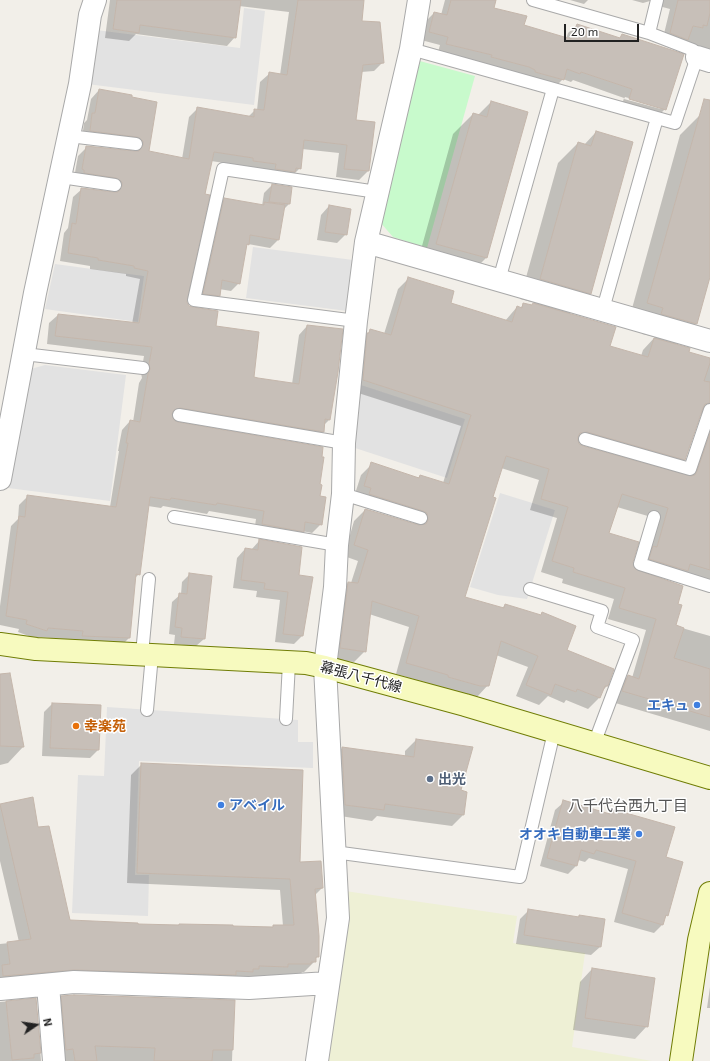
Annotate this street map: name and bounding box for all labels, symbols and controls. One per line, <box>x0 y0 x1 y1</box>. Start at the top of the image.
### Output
scale bar <box>566 16 641 42</box>
text: 20 m <box>571 24 598 38</box>
street label: 幕張八千代線 <box>318 658 404 696</box>
place label: エキュ <box>647 697 689 713</box>
marker: エキュ <box>692 700 702 710</box>
place label: 幸楽苑 <box>84 718 126 734</box>
marker: 幸楽苑 <box>71 721 81 731</box>
place label: 出光 <box>438 771 466 787</box>
marker: 出光 <box>425 774 435 784</box>
place label: アベイル <box>229 797 285 813</box>
district label: 八千代台西九丁目 <box>568 797 688 815</box>
marker: アベイル <box>216 800 226 810</box>
place label: オオキ自動車工業 <box>519 826 631 842</box>
marker: オオキ自動車工業 <box>634 829 644 839</box>
north arrow <box>16 1005 56 1045</box>
text: N <box>41 1017 55 1028</box>

